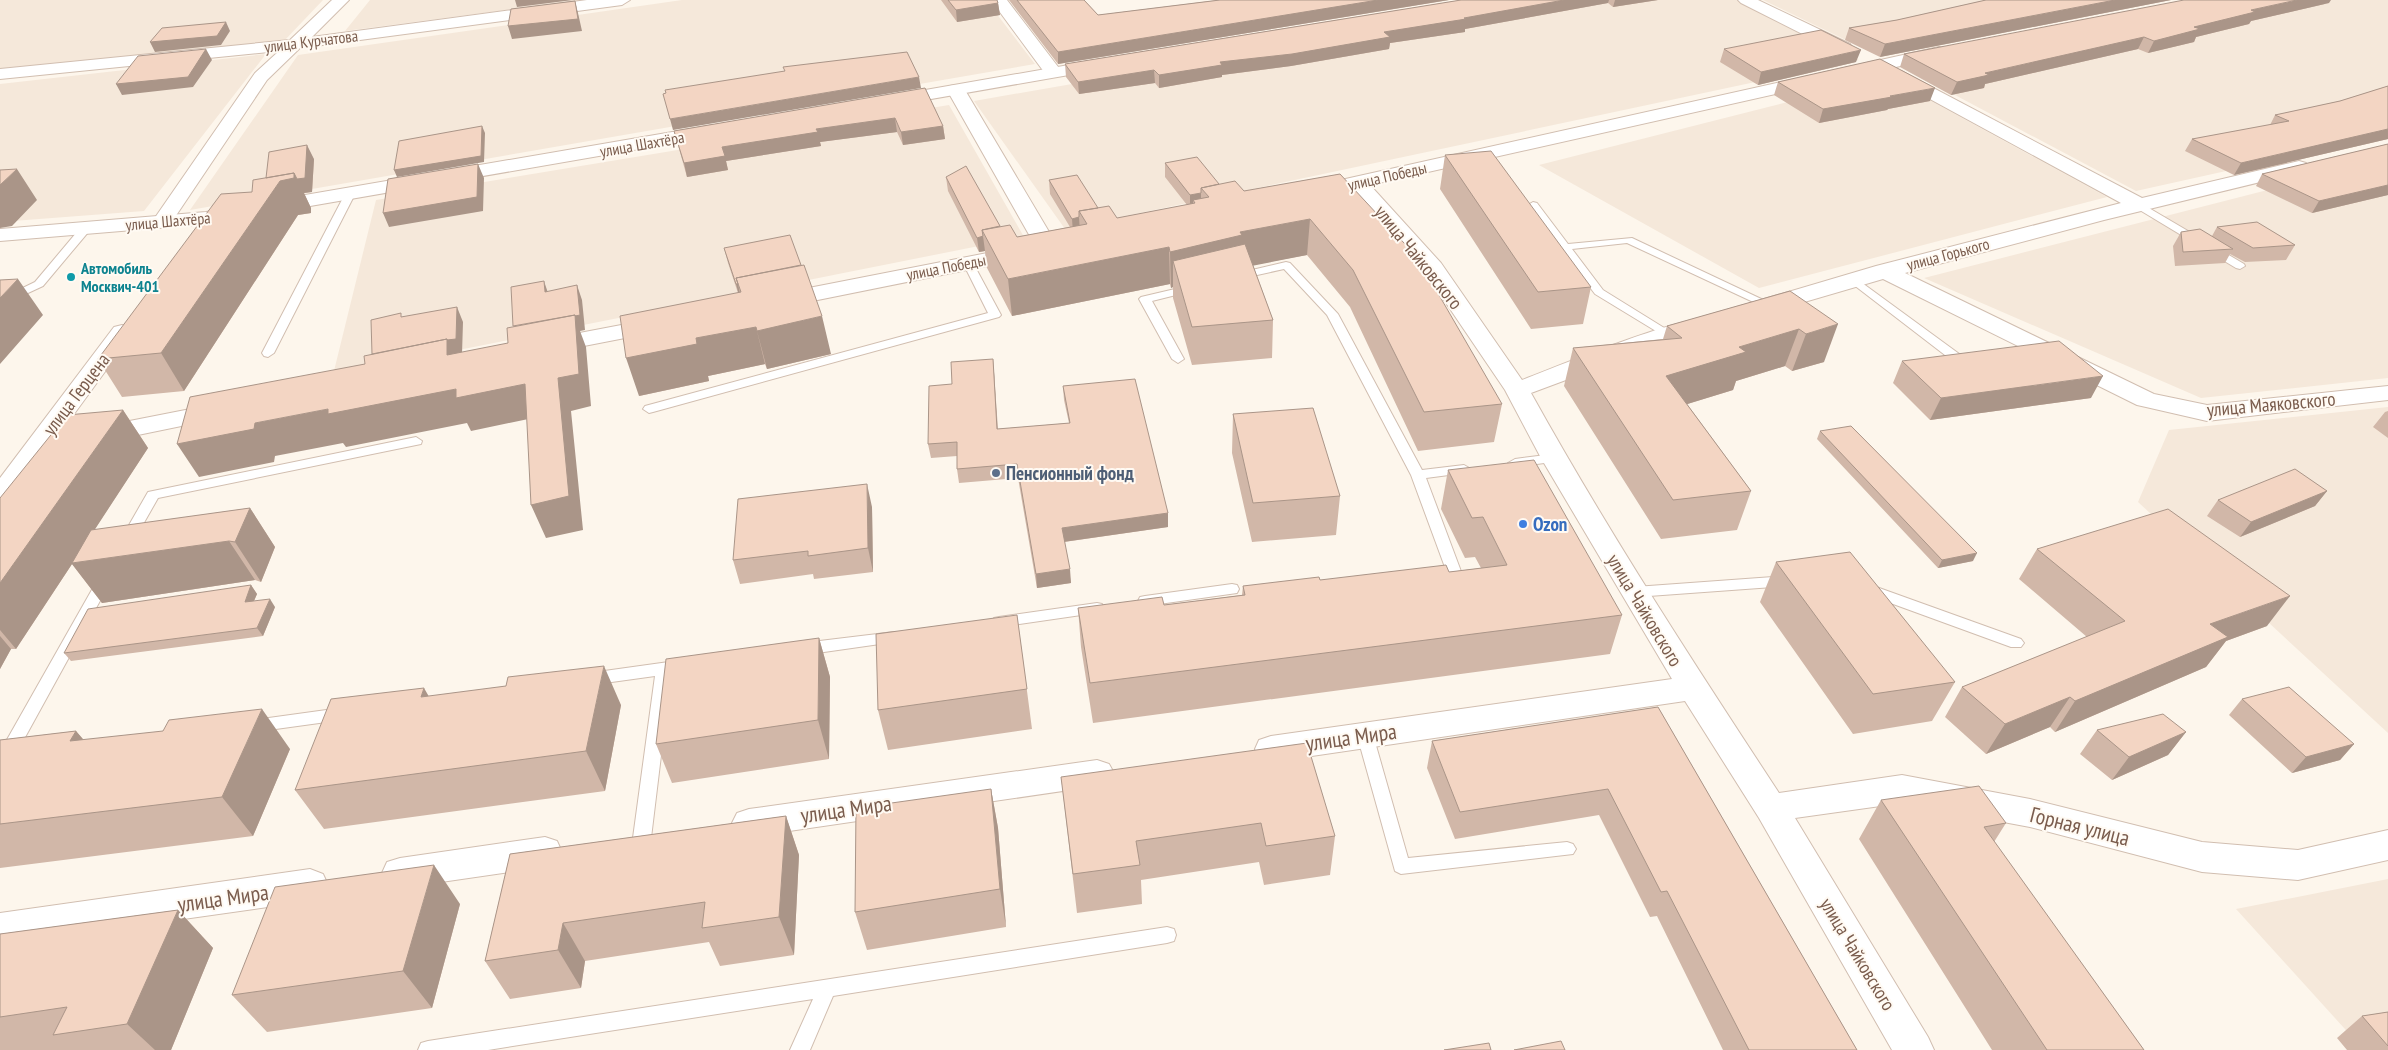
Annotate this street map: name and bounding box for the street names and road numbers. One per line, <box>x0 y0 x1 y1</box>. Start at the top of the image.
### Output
street label: улица Курчатова <box>263 25 359 57</box>
street label: улица Шахтёра <box>598 127 686 161</box>
street label: улица Победы <box>1346 157 1428 195</box>
street label: улица Чайковского <box>1370 200 1468 314</box>
street label: улица Шахтёра <box>125 207 211 235</box>
street label: улица Горького <box>1904 233 1992 275</box>
street label: улица Победы <box>905 250 987 284</box>
street label: улица Герцена <box>37 348 115 440</box>
street label: улица Маяковского <box>2206 386 2336 422</box>
street label: улица Чайковского <box>1602 549 1688 671</box>
street label: улица Мира <box>1304 717 1398 757</box>
street label: улица Мира <box>799 789 893 829</box>
street label: Горная улица <box>2027 800 2133 852</box>
street label: улица Мира <box>176 878 270 918</box>
street label: улица Чайковского <box>1815 893 1901 1015</box>

